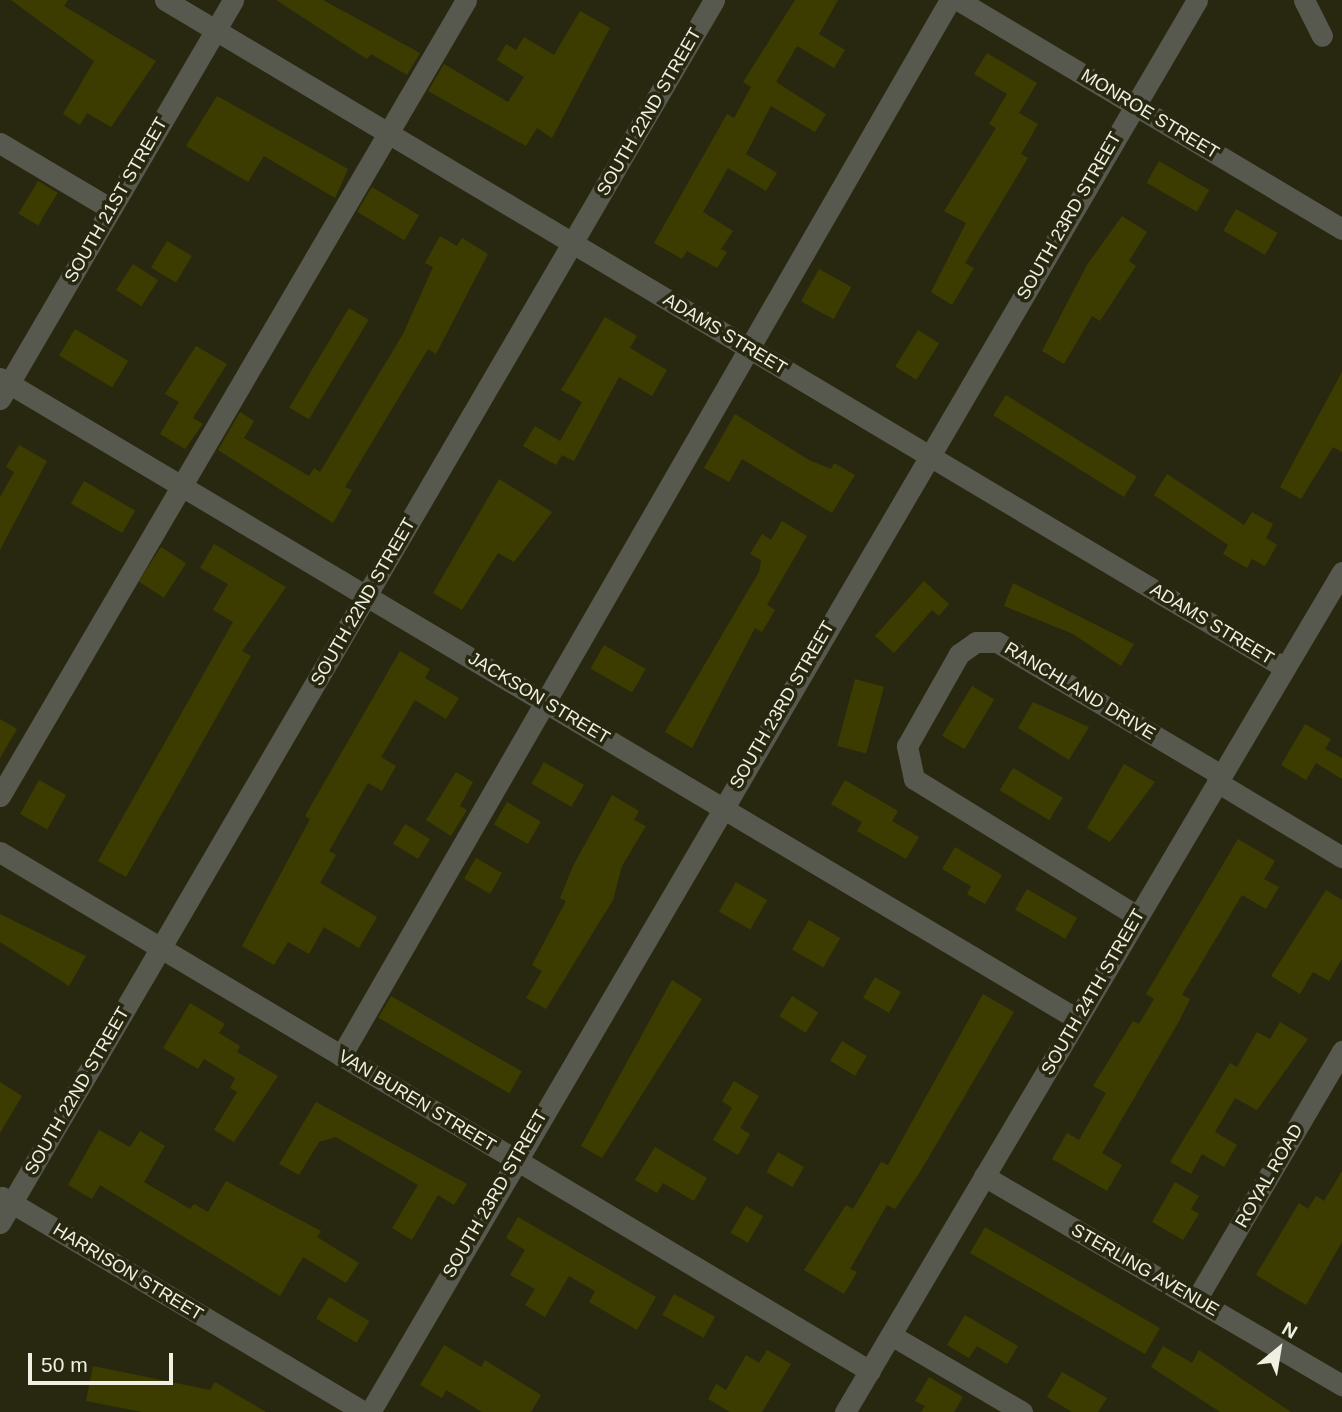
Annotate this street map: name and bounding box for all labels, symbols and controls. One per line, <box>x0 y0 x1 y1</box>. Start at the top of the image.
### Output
street label: SOUTH 22ND STREET <box>592 24 706 200</box>
street label: MONROE STREET <box>1077 64 1223 164</box>
street label: SOUTH 21ST STREET <box>60 114 172 286</box>
street label: SOUTH 23RD STREET <box>1012 128 1126 304</box>
street label: ADAMS STREET <box>659 289 791 379</box>
street label: SOUTH 22ND STREET <box>306 514 420 690</box>
street label: ADAMS STREET <box>1146 579 1278 669</box>
street label: SOUTH 23RD STREET <box>725 617 839 793</box>
street label: RANCHLAND DRIVE <box>1001 637 1159 745</box>
street label: JACKSON STREET <box>464 647 614 749</box>
street label: SOUTH 24TH STREET <box>1037 905 1149 1079</box>
street label: SOUTH 22ND STREET <box>20 1003 134 1179</box>
street label: VAN BUREN STREET <box>334 1045 500 1157</box>
street label: SOUTH 23RD STREET <box>438 1106 552 1282</box>
street label: ROYAL ROAD <box>1230 1120 1308 1232</box>
street label: HARRISON STREET <box>49 1219 207 1325</box>
street label: STERLING AVENUE <box>1067 1219 1223 1321</box>
north arrow <box>1244 1314 1314 1384</box>
text: N <box>1279 1318 1301 1343</box>
scale bar <box>32 1338 177 1382</box>
text: 50 m <box>41 1353 88 1376</box>

